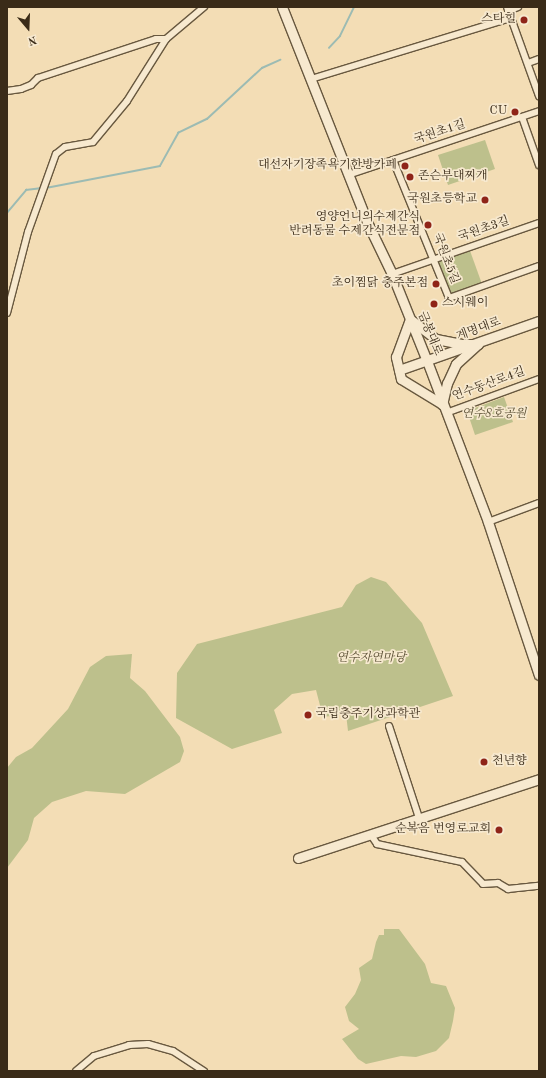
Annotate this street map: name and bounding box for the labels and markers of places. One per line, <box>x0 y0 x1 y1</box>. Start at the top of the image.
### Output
place label: 스타힐 <box>481 13 516 27</box>
marker: 스타힐 <box>519 15 529 25</box>
place label: CU <box>490 105 507 119</box>
marker: CU <box>510 107 520 117</box>
place label: 대선자기장족욕기한방카페 <box>258 159 397 173</box>
marker: 대선자기장족욕기한방카페 <box>400 161 410 171</box>
place label: 존슨부대찌개 <box>418 170 488 184</box>
marker: 존슨부대찌개 <box>405 172 415 182</box>
place label: 국원초등학교 <box>407 193 477 207</box>
marker: 국원초등학교 <box>480 195 490 205</box>
place label: 영양언니의수제간식 반려동물 수제간식전문점 <box>289 211 420 239</box>
marker: 영양언니의수제간식 반려동물 수제간식전문점 <box>423 220 433 230</box>
place label: 초이찜닭 충주본점 <box>332 277 428 291</box>
marker: 초이찜닭 충주본점 <box>431 279 441 289</box>
place label: 스시웨이 <box>442 297 488 311</box>
marker: 스시웨이 <box>429 299 439 309</box>
place label: 국립충주기상과학관 <box>316 708 420 722</box>
marker: 국립충주기상과학관 <box>303 710 313 720</box>
place label: 천년향 <box>492 755 527 769</box>
marker: 천년향 <box>479 757 489 767</box>
place label: 순복음 번영로교회 <box>395 823 491 837</box>
marker: 순복음 번영로교회 <box>494 825 504 835</box>

